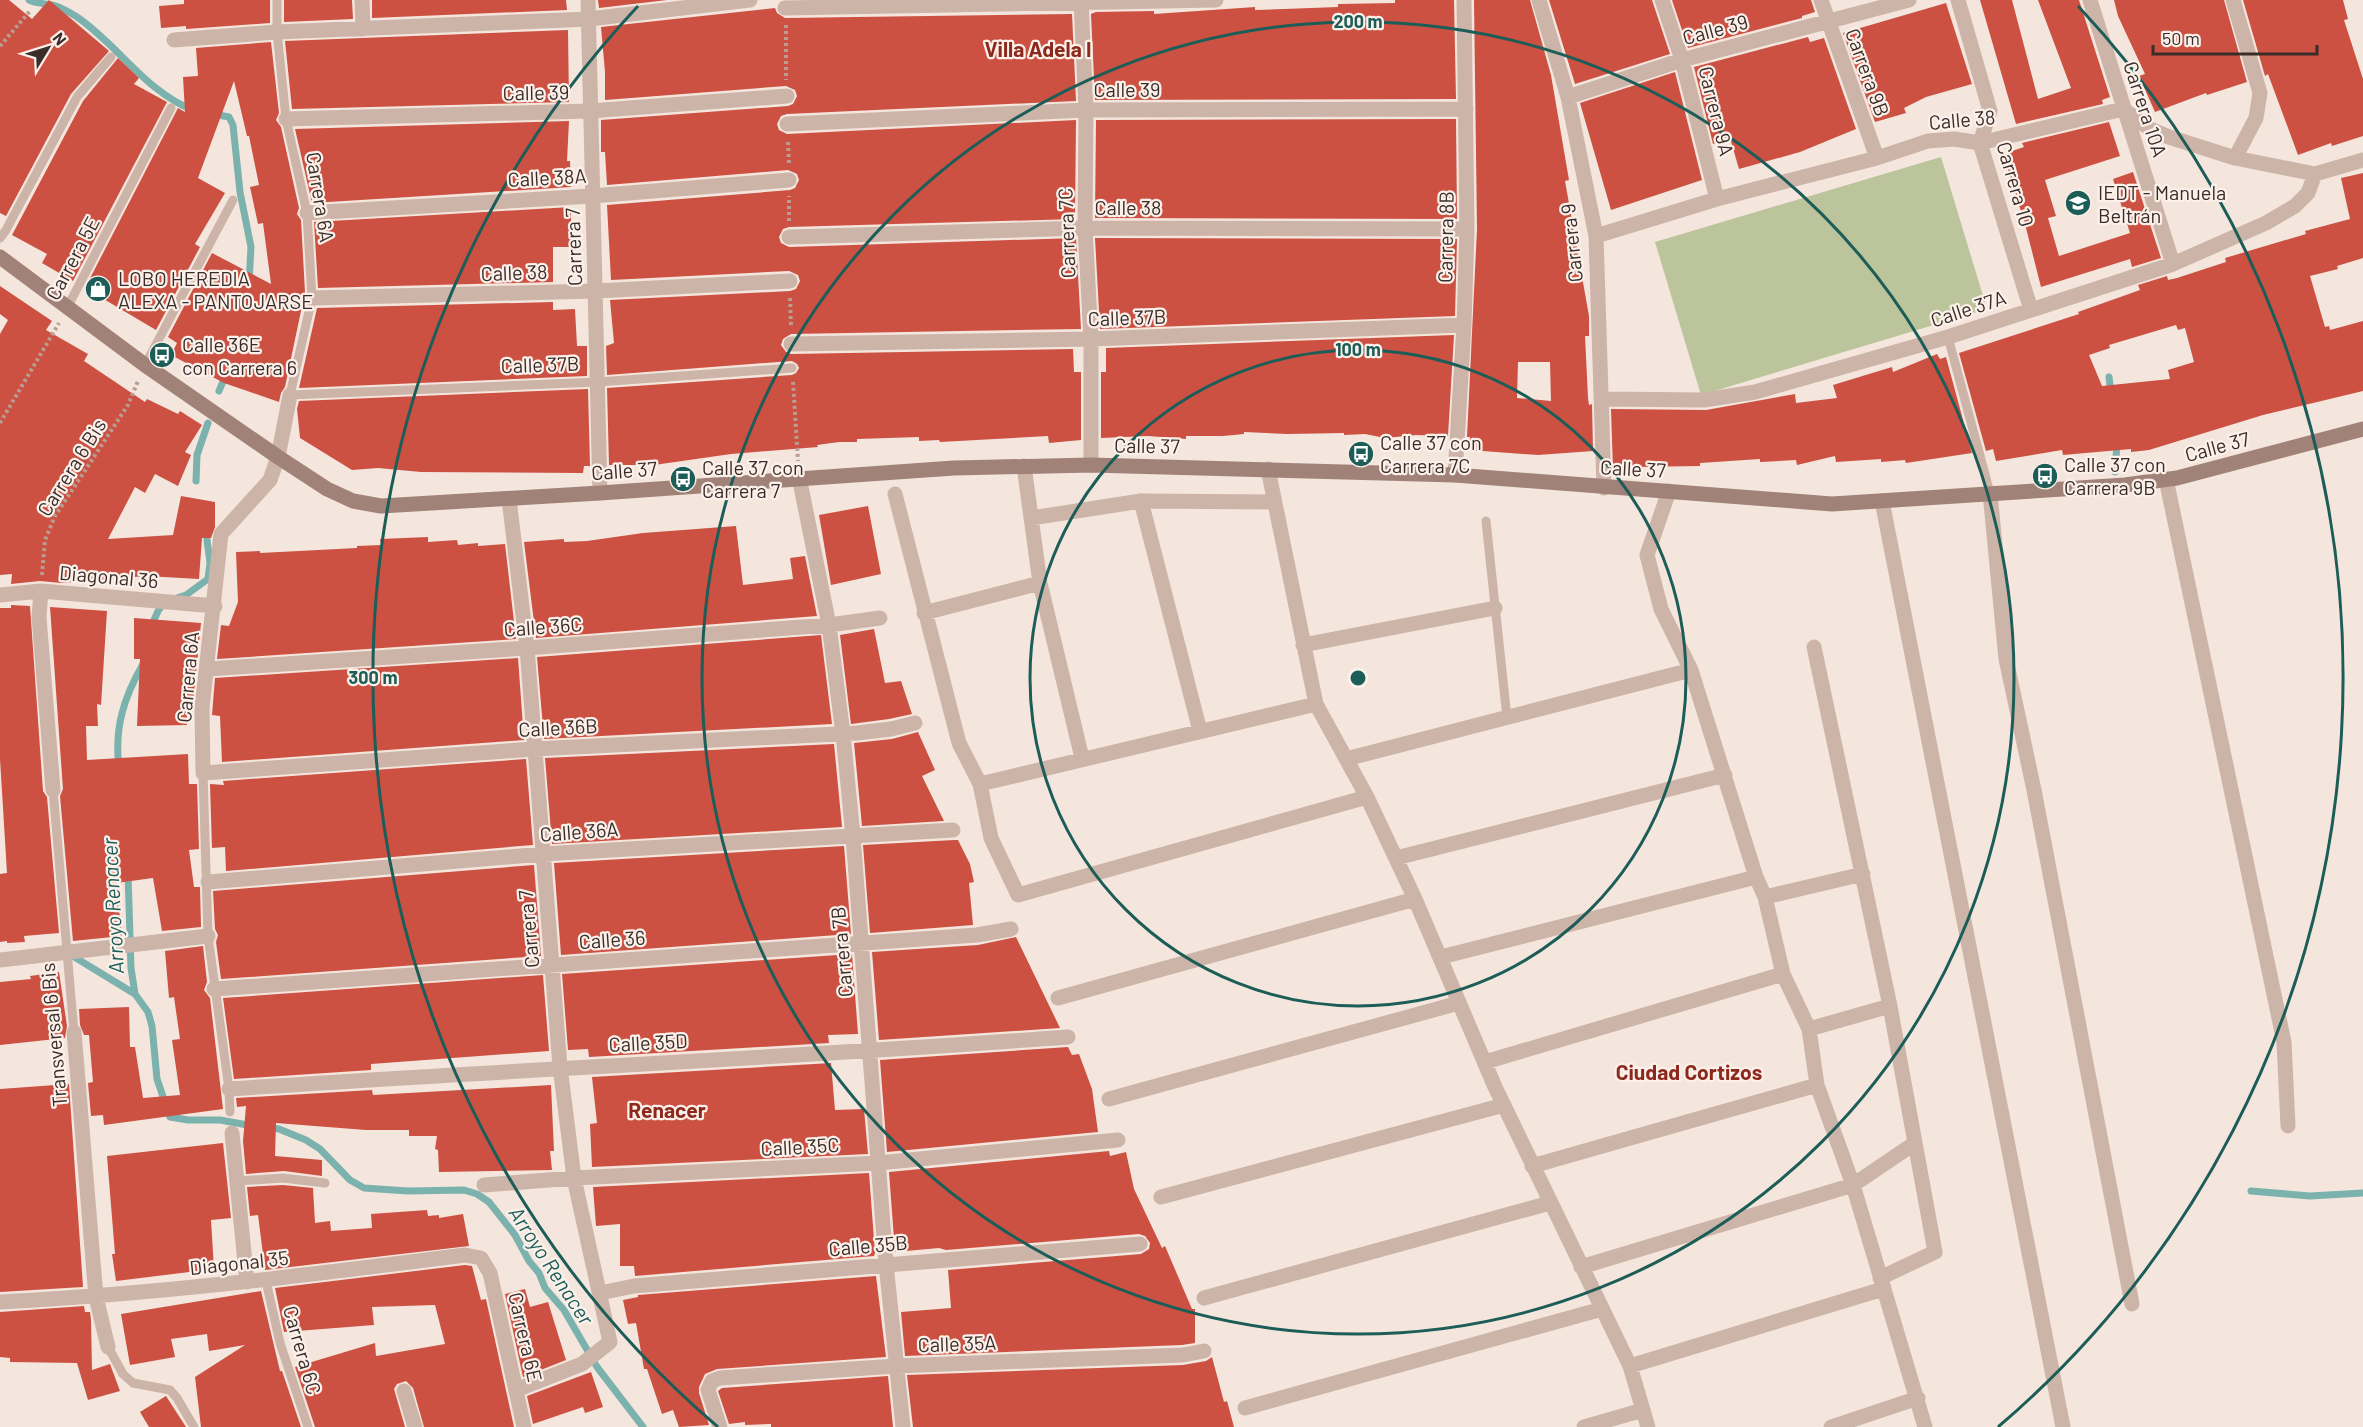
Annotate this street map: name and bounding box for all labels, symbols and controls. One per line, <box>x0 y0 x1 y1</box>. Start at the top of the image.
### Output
street label: Calle 39 <box>1680 9 1750 49</box>
text: 200 m <box>1333 10 1383 32</box>
north arrow <box>18 18 78 78</box>
scale bar <box>2153 18 2316 56</box>
street label: Carrera 9B <box>1841 25 1895 119</box>
text: 50 m <box>2162 27 2200 49</box>
text: N <box>49 28 71 48</box>
district label: Villa Adela I <box>985 36 1091 61</box>
street label: Carrera 10A <box>2119 58 2173 160</box>
street label: Carrera 9A <box>1694 64 1740 158</box>
street label: Calle 39 <box>1094 77 1160 101</box>
street label: Calle 39 <box>502 79 570 105</box>
street label: Calle 38 <box>1928 104 1996 134</box>
street label: Carrera 10 <box>1992 139 2040 229</box>
street label: Carrera 6A <box>302 150 340 244</box>
street label: Calle 38A <box>507 163 587 191</box>
place label: IEDT - Manuela Beltrán <box>2098 180 2226 227</box>
street label: Carrera 7C <box>1052 187 1080 279</box>
school or university icon: IEDT - Manuela Beltrán <box>2063 188 2093 218</box>
street label: Carrera 8B <box>1432 191 1458 283</box>
street label: Calle 38 <box>1095 195 1161 219</box>
street label: Carrera 9 <box>1555 202 1587 284</box>
street label: Carrera 7 <box>560 207 586 287</box>
street label: Carrera 5E <box>40 212 104 304</box>
street label: Calle 38 <box>480 259 548 285</box>
place label: LOBO HEREDIA ALEXA - PANTOJARSE <box>118 266 313 313</box>
shop icon: LOBO HEREDIA ALEXA - PANTOJARSE <box>83 274 113 304</box>
street label: Calle 37A <box>1927 285 2009 331</box>
street label: Calle 37B <box>1087 304 1167 330</box>
place label: Calle 36E con Carrera 6 <box>182 332 297 379</box>
text: 100 m <box>1335 338 1381 360</box>
bus stop icon: Calle 36E con Carrera 6 <box>147 340 177 370</box>
street label: Calle 37B <box>500 351 580 377</box>
street label: Carrera 6 Bis <box>32 414 110 520</box>
street label: Calle 37 <box>2182 426 2252 466</box>
place label: Calle 37 con Carrera 7C <box>1380 430 1482 477</box>
street label: Calle 37 <box>1114 432 1181 458</box>
bus stop icon: Calle 37 con Carrera 7C <box>1346 439 1376 469</box>
place label: Calle 37 con Carrera 9B <box>2064 452 2166 499</box>
street label: Calle 37 <box>1599 454 1667 482</box>
place label: Calle 37 con Carrera 7 <box>702 455 804 502</box>
street label: Calle 37 <box>590 456 658 484</box>
bus stop icon: Calle 37 con Carrera 9B <box>2030 461 2060 491</box>
bus stop icon: Calle 37 con Carrera 7 <box>668 464 698 494</box>
street label: Diagonal 36 <box>58 560 160 592</box>
street label: Calle 36C <box>503 611 583 641</box>
street label: Carrera 6A <box>171 631 203 723</box>
text: 300 m <box>349 666 397 688</box>
centre of rings <box>1348 668 1368 688</box>
street label: Calle 36B <box>518 713 598 741</box>
street label: Calle 36A <box>539 816 619 846</box>
water label: Arroyo Renacer <box>96 837 128 975</box>
street label: Carrera 7 <box>513 888 543 969</box>
street label: Carrera 7B <box>825 906 857 998</box>
street label: Calle 36 <box>578 925 646 953</box>
street label: Transversal 6 Bis <box>35 962 71 1108</box>
street label: Calle 35D <box>608 1028 688 1056</box>
district label: Ciudad Cortizos <box>1616 1059 1762 1084</box>
district label: Renacer <box>628 1097 706 1122</box>
street label: Calle 35C <box>760 1132 840 1160</box>
water label: Arroyo Renacer <box>504 1201 600 1329</box>
street label: Calle 35B <box>828 1230 908 1260</box>
street label: Diagonal 35 <box>188 1245 290 1279</box>
street label: Carrera 6E <box>504 1290 548 1384</box>
street label: Carrera 6C <box>279 1303 327 1397</box>
street label: Calle 35A <box>917 1330 997 1356</box>

